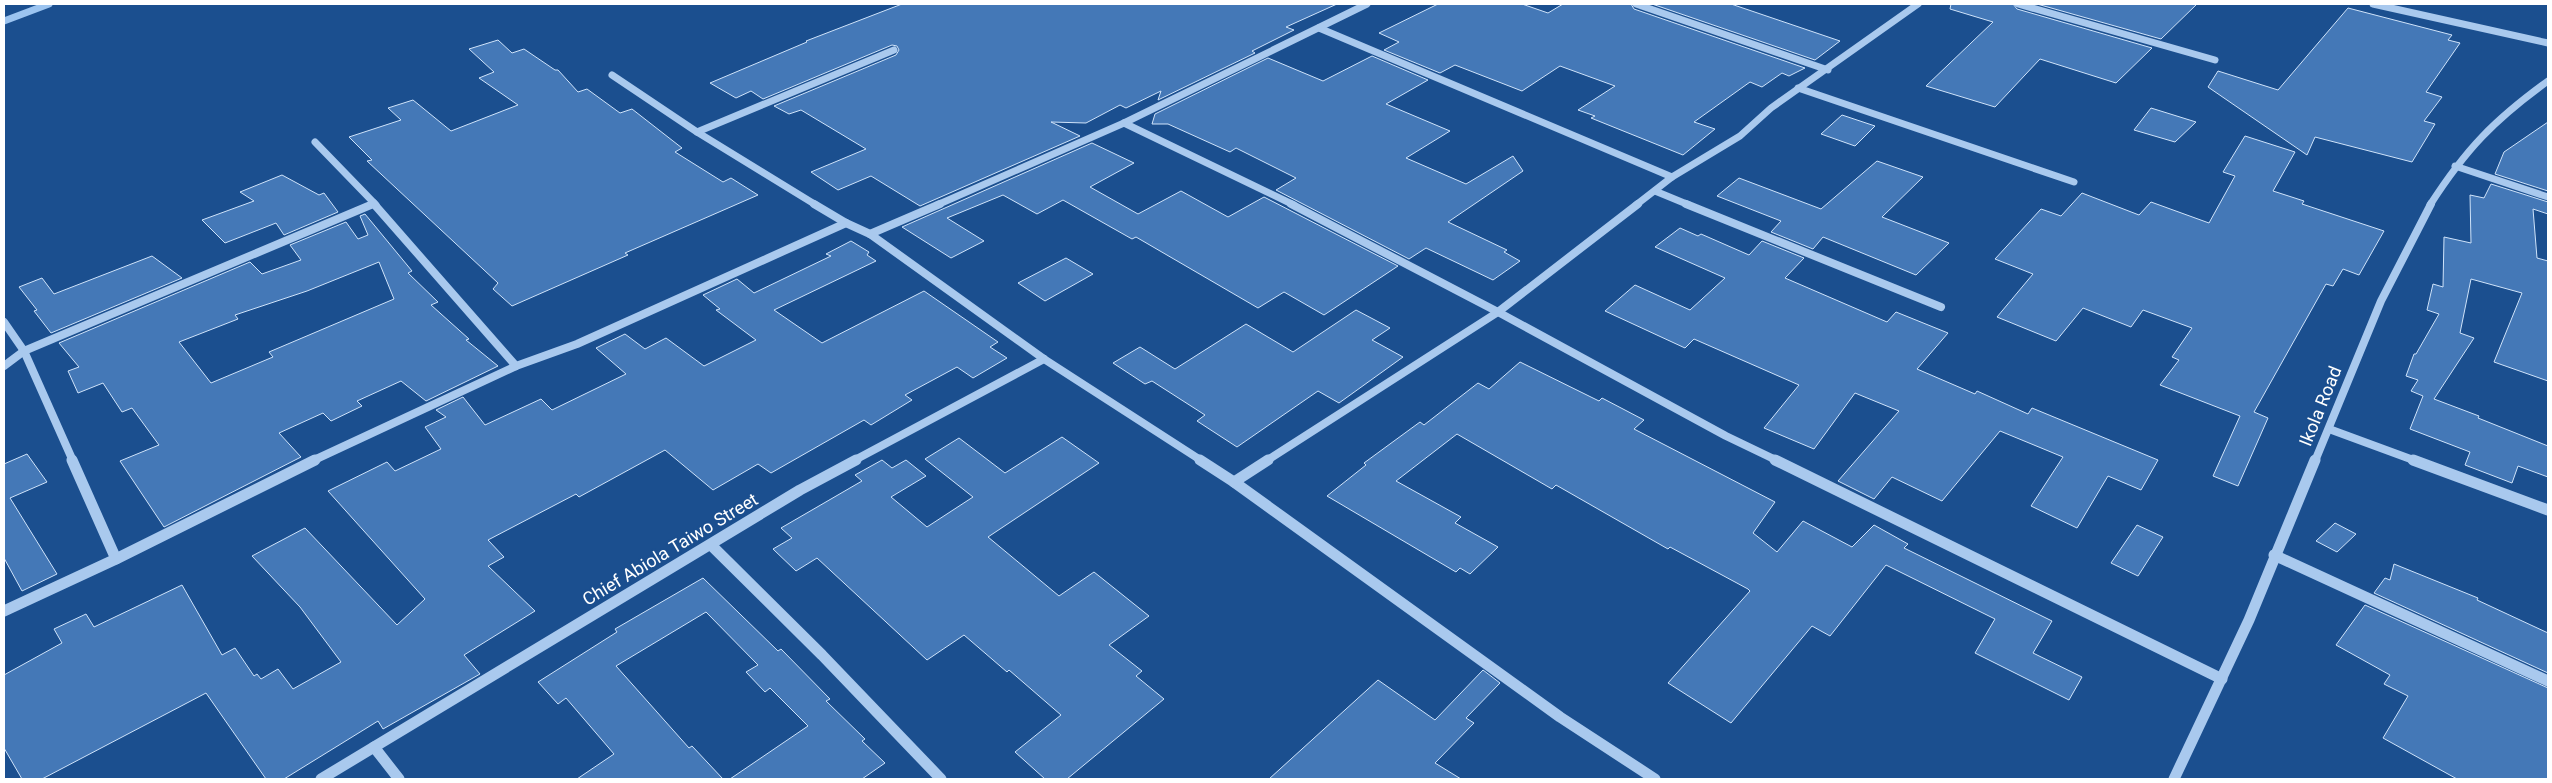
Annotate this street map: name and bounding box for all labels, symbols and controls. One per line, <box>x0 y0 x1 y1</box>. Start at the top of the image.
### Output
street label: Ikola Road <box>2294 363 2346 449</box>
street label: Chief Abiola Taiwo Street <box>579 488 762 610</box>

